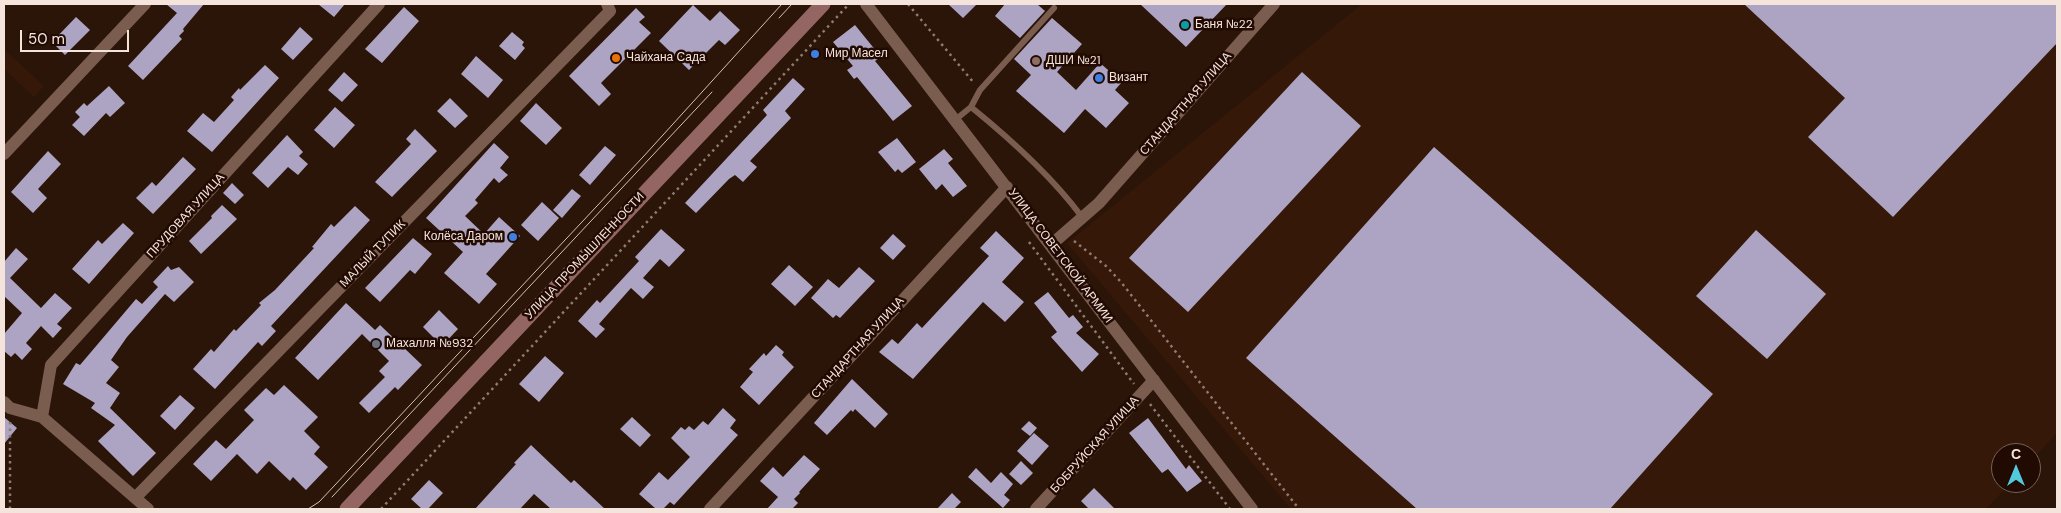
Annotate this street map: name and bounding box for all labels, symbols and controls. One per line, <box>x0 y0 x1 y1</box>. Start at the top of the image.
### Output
place label: Баня №22 <box>1195 18 1253 32</box>
marker: Баня №22 <box>1179 19 1191 31</box>
scale bar <box>22 20 131 52</box>
text: 50 m <box>28 29 65 49</box>
place label: Мир Масел <box>825 47 888 61</box>
marker: Мир Масел <box>809 48 821 60</box>
street label: СТАНДАРТНАЯ УЛИЦА <box>1137 49 1235 159</box>
place label: Чайхана Сада <box>626 51 706 65</box>
marker: Чайхана Сада <box>610 52 622 64</box>
place label: ДШИ №21 <box>1046 54 1100 68</box>
marker: ДШИ №21 <box>1030 55 1042 67</box>
place label: Визант <box>1109 71 1148 85</box>
marker: Визант <box>1093 72 1105 84</box>
street label: ПРУДОВАЯ УЛИЦА <box>144 171 228 261</box>
street label: УЛИЦА СОВЕТСКОЙ АРМИИ <box>1005 186 1115 326</box>
street label: УЛИЦА ПРОМЫШЛЕННОСТИ <box>522 190 648 322</box>
street label: МАЛЫЙ ТУПИК <box>337 217 409 291</box>
place label: Колёса Даром <box>424 230 503 244</box>
marker: Колёса Даром <box>507 231 519 243</box>
street label: СТАНДАРТНАЯ УЛИЦА <box>809 294 907 402</box>
place label: Махалля №932 <box>386 337 473 351</box>
marker: Махалля №932 <box>370 338 382 350</box>
street label: БОБРУЙСКАЯ УЛИЦА <box>1048 394 1142 496</box>
north arrow <box>1991 443 2041 493</box>
text: С <box>2011 445 2021 463</box>

